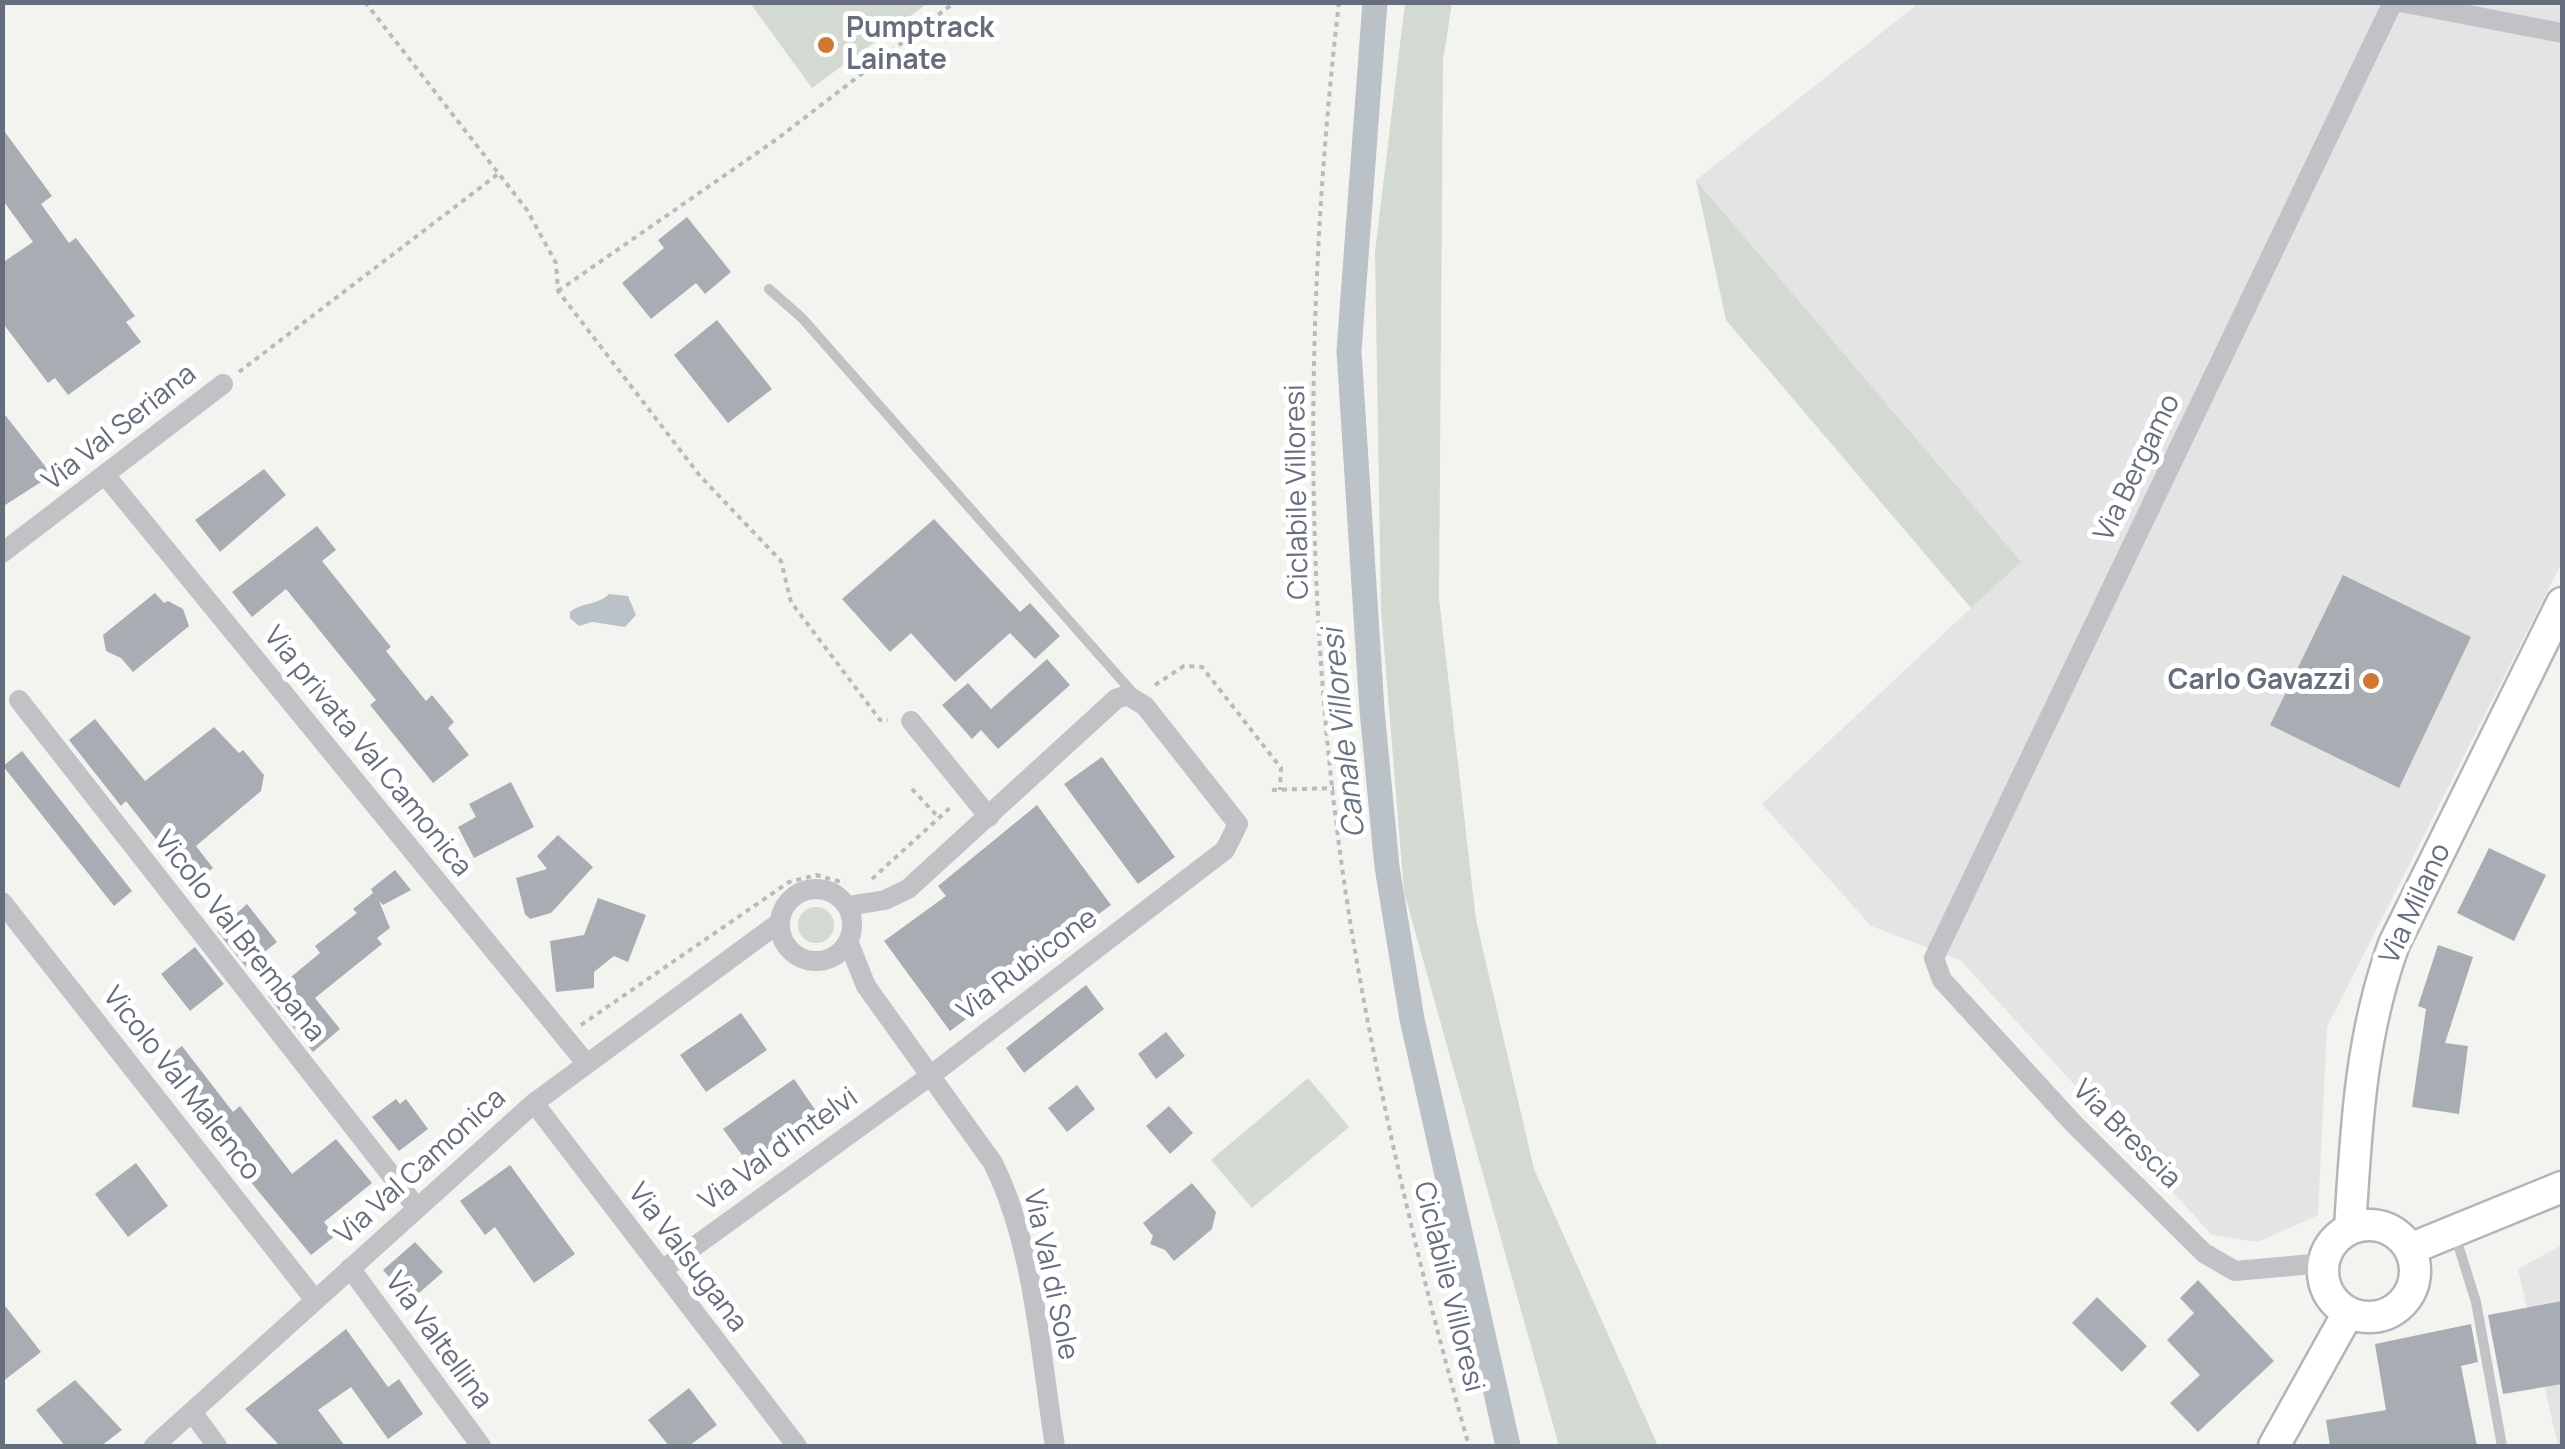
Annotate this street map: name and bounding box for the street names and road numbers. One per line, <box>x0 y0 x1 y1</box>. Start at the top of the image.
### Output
street label: Via Val Seriana <box>37 358 203 498</box>
street label: Ciclabile Villoresi <box>1279 384 1317 600</box>
street label: Via Bergamo <box>2088 389 2188 547</box>
street label: Via privata Val Camonica <box>256 620 478 884</box>
street label: Vicolo Val Brembana <box>146 825 332 1049</box>
street label: Via Milano <box>2373 838 2459 970</box>
street label: Via Rubicone <box>952 902 1104 1028</box>
street label: Vicolo Val Malenco <box>95 981 267 1187</box>
street label: Via Brescia <box>2065 1074 2187 1196</box>
street label: Via Val d'Intelvi <box>693 1081 865 1219</box>
street label: Via Val Camonica <box>329 1082 513 1252</box>
street label: Via Valsugana <box>620 1177 754 1339</box>
street label: Ciclabile Villoresi <box>1406 1178 1490 1396</box>
street label: Via Val di Sole <box>1016 1187 1084 1363</box>
street label: Via Valtellina <box>377 1266 499 1416</box>

